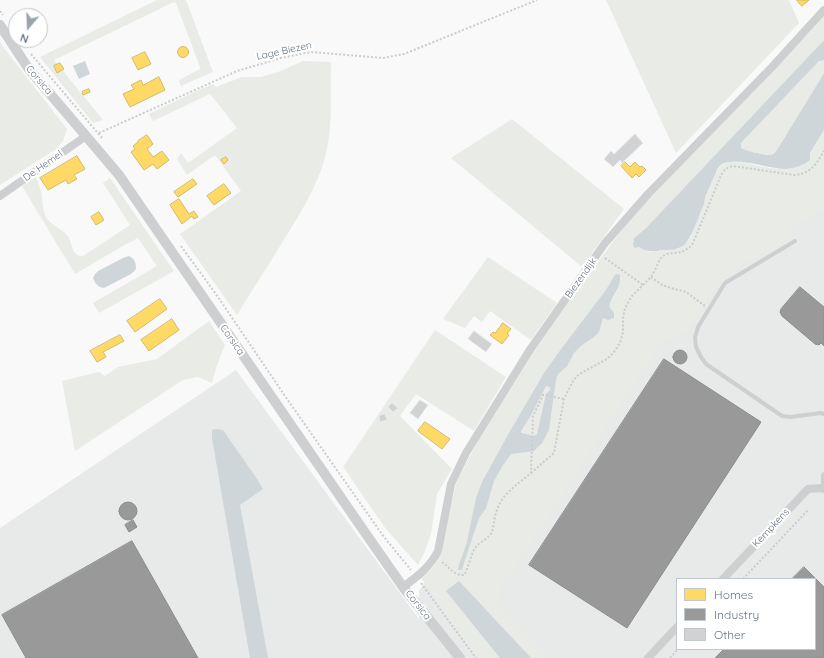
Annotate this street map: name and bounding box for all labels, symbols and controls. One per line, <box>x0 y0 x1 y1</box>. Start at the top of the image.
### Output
north arrow <box>8 8 48 48</box>
text: N <box>18 30 31 46</box>
street label: Lage Biezen <box>255 39 313 63</box>
street label: Corsica <box>23 63 55 97</box>
street label: De Hemel <box>21 148 65 184</box>
street label: Biezendijk <box>563 255 599 301</box>
street label: Corsica <box>217 322 247 358</box>
street label: Kempkens <box>750 506 792 550</box>
legend <box>676 578 816 650</box>
text: Homes <box>714 587 753 602</box>
street label: Corsica <box>403 588 433 622</box>
text: Industry <box>714 607 759 622</box>
text: Other <box>714 627 745 642</box>

